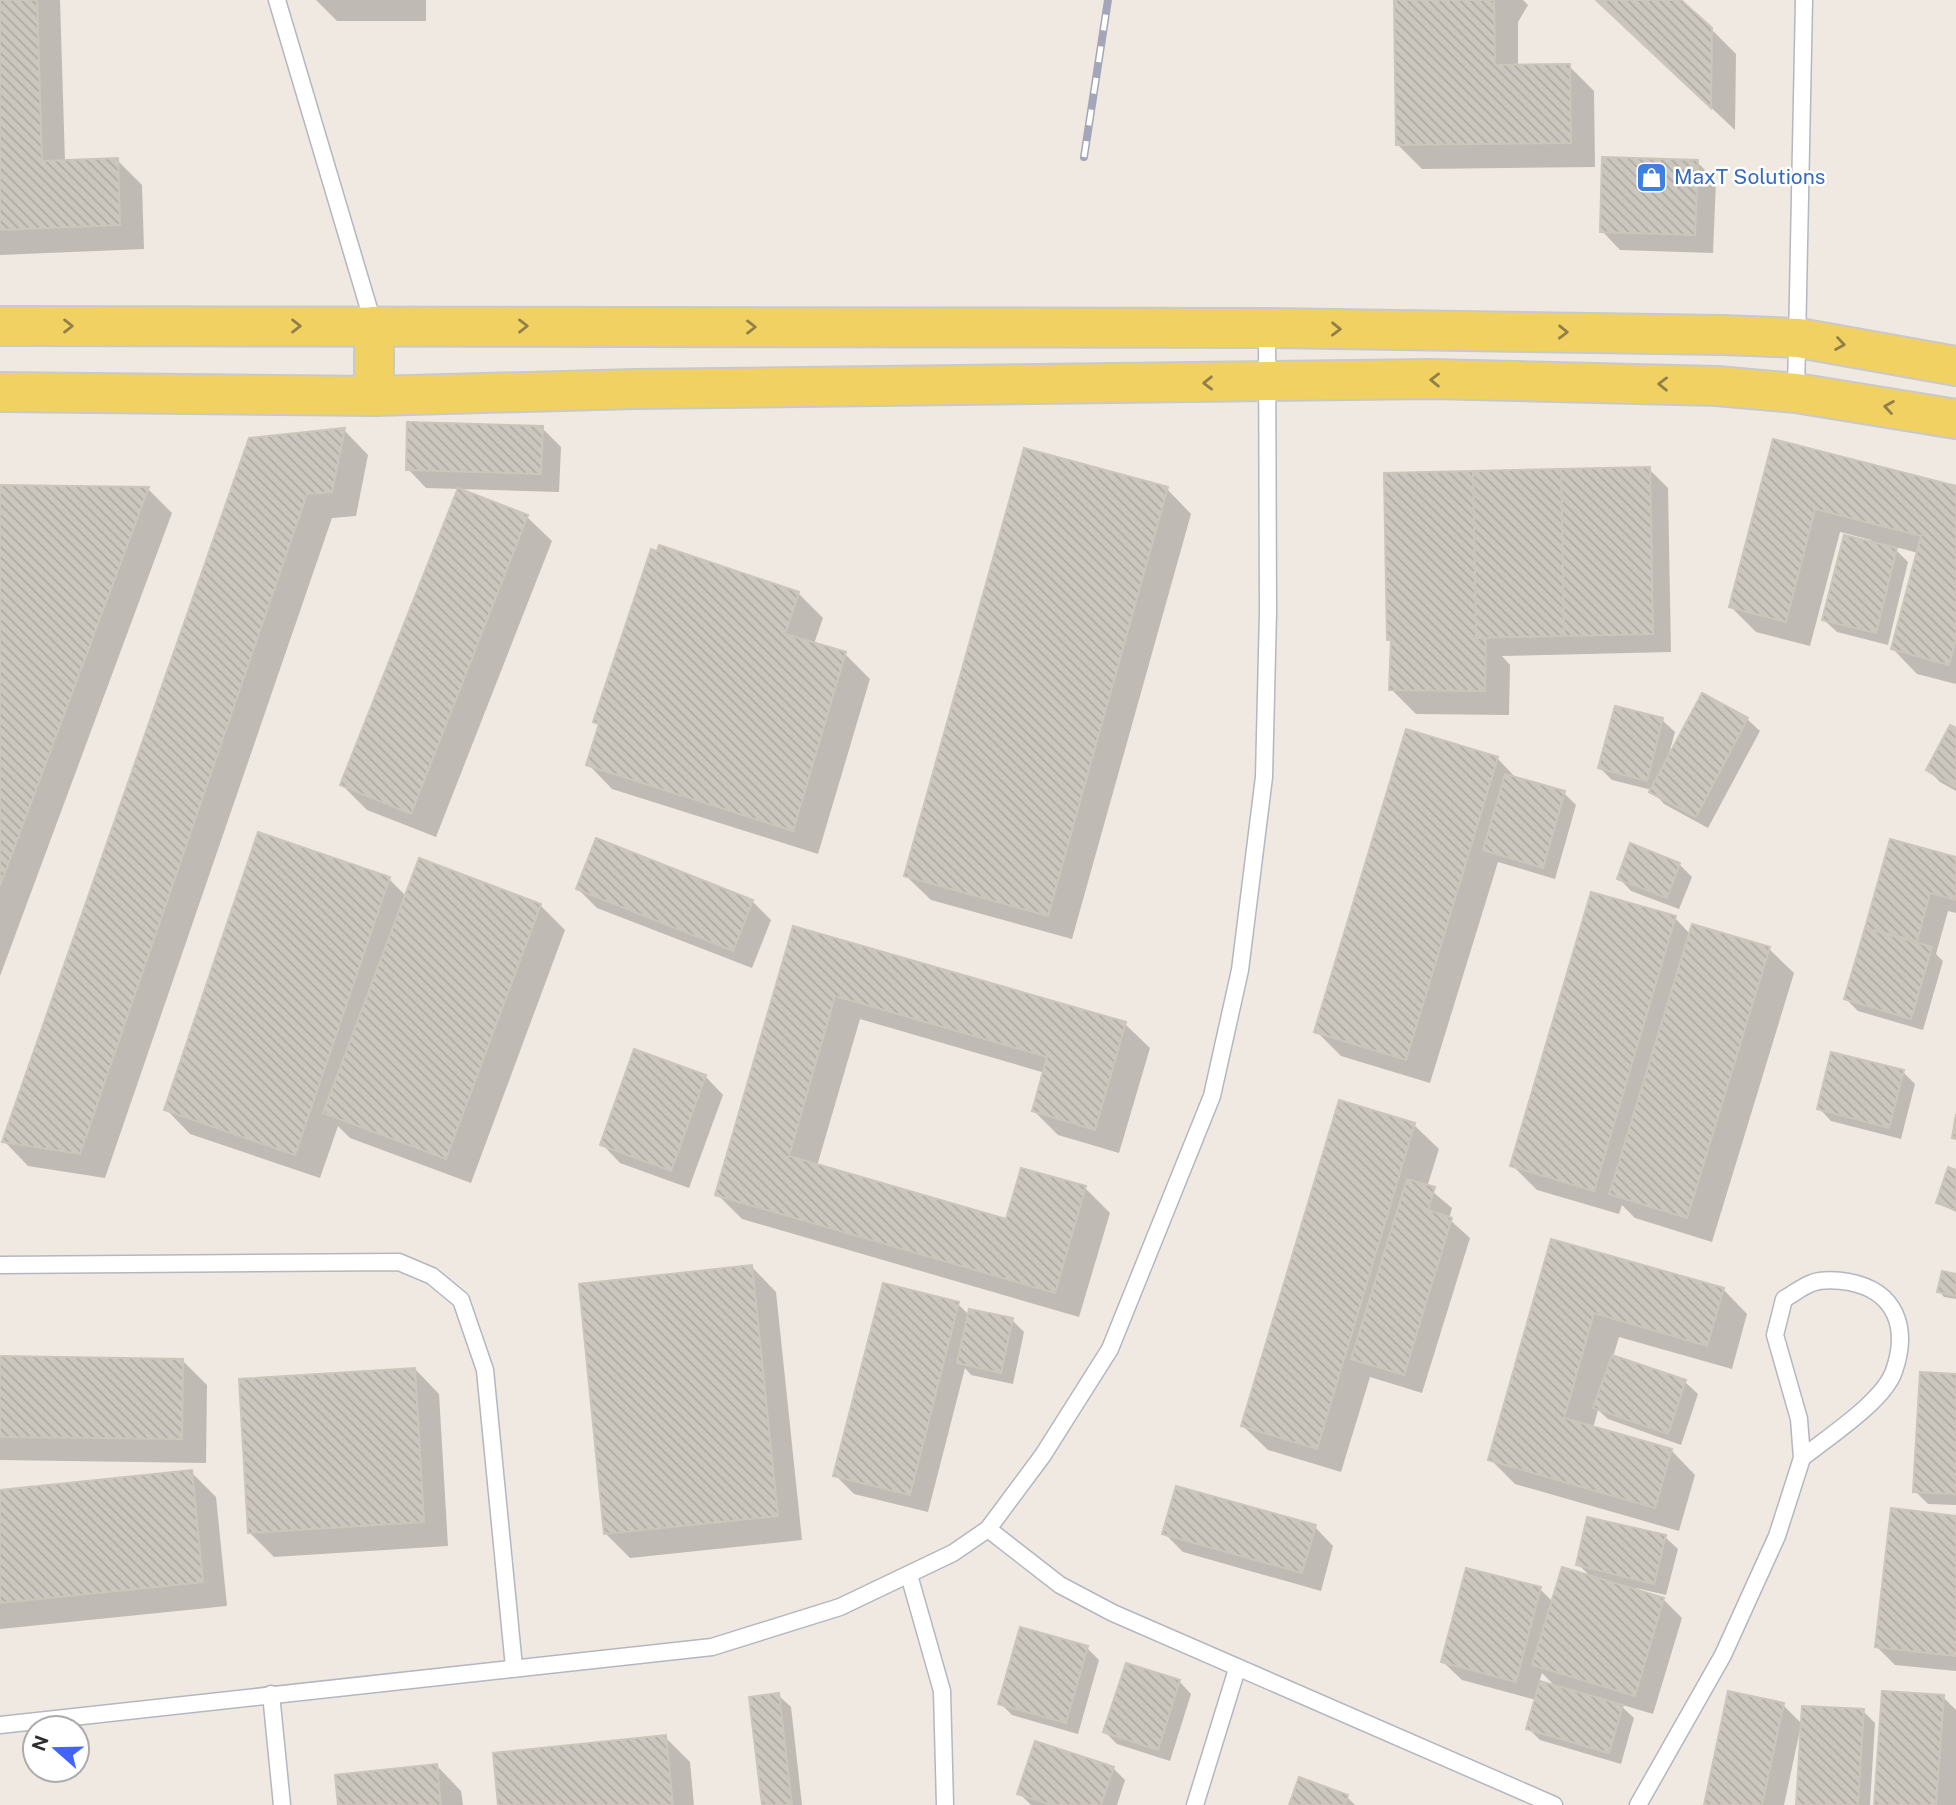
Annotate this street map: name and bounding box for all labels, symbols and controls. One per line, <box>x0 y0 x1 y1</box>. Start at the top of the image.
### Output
shop icon: MaxT Solutions <box>1634 160 1668 194</box>
place label: MaxT Solutions <box>1674 164 1825 189</box>
one-way arrow <box>63 318 74 334</box>
one-way arrow <box>291 318 301 334</box>
one-way arrow <box>518 318 529 334</box>
one-way arrow <box>746 319 756 335</box>
one-way arrow <box>1330 321 1341 336</box>
one-way arrow <box>1558 325 1569 340</box>
one-way arrow <box>1834 336 1846 351</box>
one-way arrow <box>1430 372 1440 388</box>
one-way arrow <box>1202 375 1213 391</box>
one-way arrow <box>1657 377 1668 392</box>
one-way arrow <box>1883 399 1895 414</box>
north arrow <box>21 1714 91 1784</box>
text: N <box>27 1732 53 1754</box>

